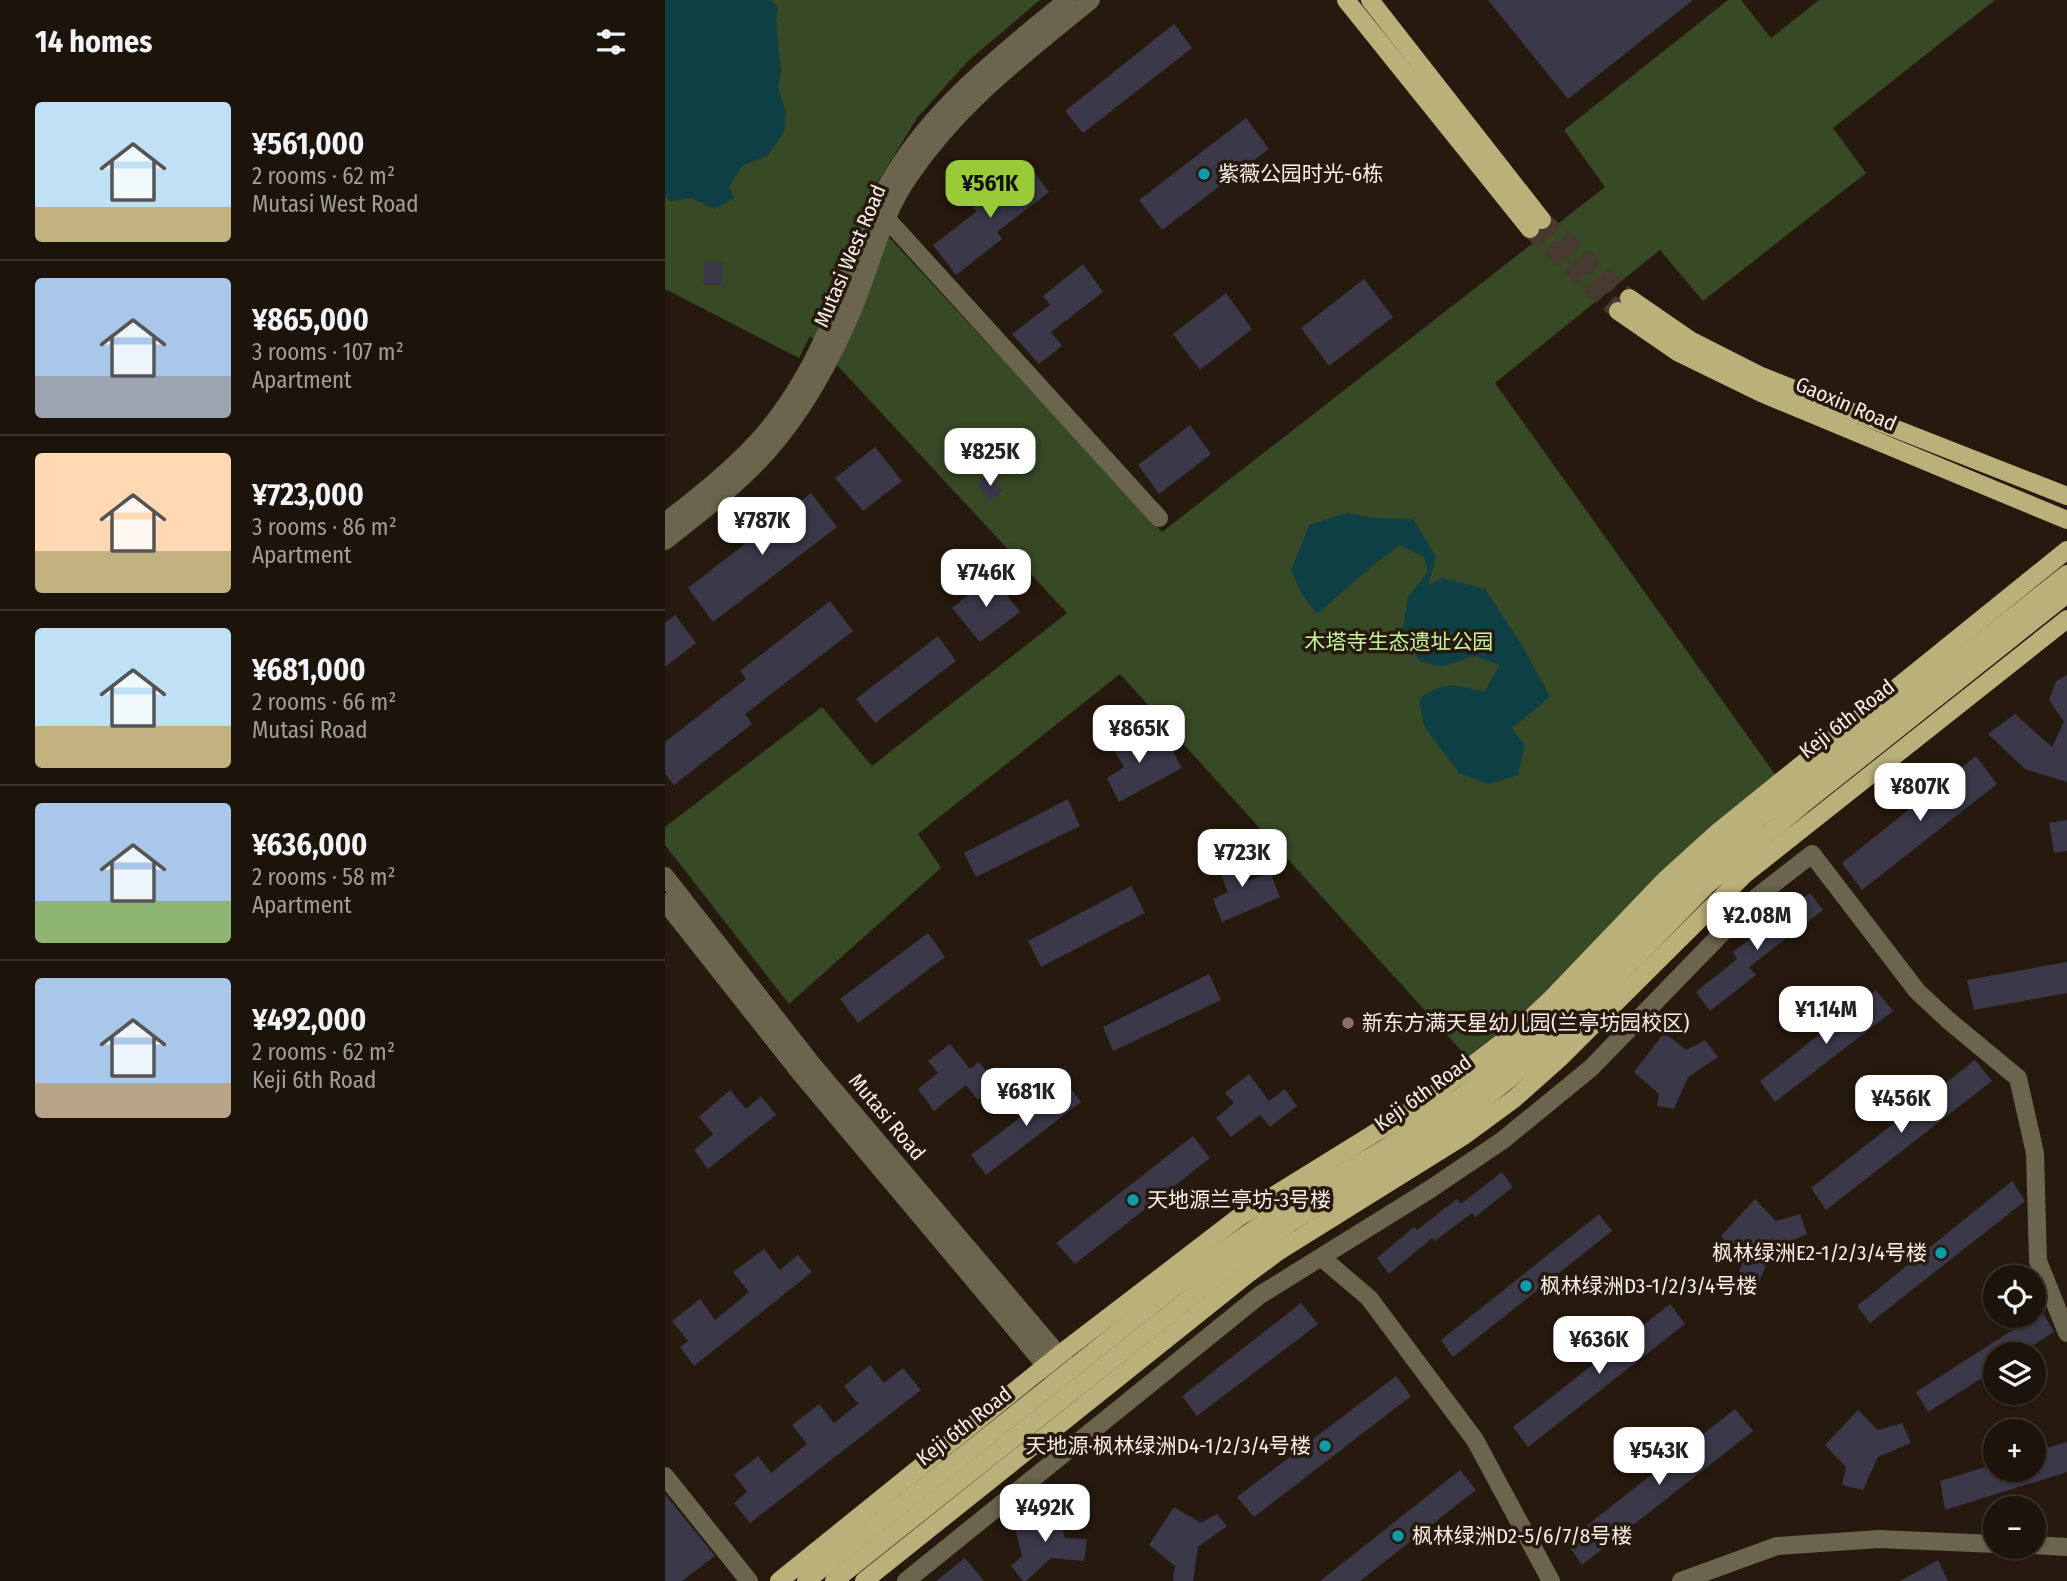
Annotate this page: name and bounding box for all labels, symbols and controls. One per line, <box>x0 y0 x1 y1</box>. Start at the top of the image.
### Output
icon: filters <box>592 23 630 61</box>
text: 14 homes <box>35 24 152 60</box>
text: ¥561,000 <box>252 126 364 162</box>
icon: home <box>91 130 175 214</box>
pin: ¥561K <box>941 160 1039 220</box>
place label: 紫薇公园时光-6栋 <box>1218 161 1383 187</box>
text: 2 rooms · 62 m² <box>252 162 395 190</box>
marker: 紫薇公园时光-6栋 <box>1196 166 1212 182</box>
text: ¥561K <box>962 169 1018 197</box>
street label: Mutasi West Road <box>808 181 892 331</box>
text: Mutasi West Road <box>252 190 419 218</box>
text: ¥865,000 <box>252 302 369 338</box>
icon: home <box>91 306 175 390</box>
text: 3 rooms · 107 m² <box>252 338 404 366</box>
text: Apartment <box>252 366 352 394</box>
street label: Gaoxin Road <box>1792 371 1900 437</box>
pin: ¥825K <box>941 428 1039 488</box>
text: ¥825K <box>961 437 1020 465</box>
text: ¥723,000 <box>252 477 364 513</box>
icon: home <box>91 481 175 565</box>
pin: ¥787K <box>713 498 811 557</box>
text: ¥787K <box>734 506 790 534</box>
text: 3 rooms · 86 m² <box>252 513 397 541</box>
text: Apartment <box>252 541 352 569</box>
pin: ¥746K <box>937 550 1035 609</box>
text: ¥746K <box>957 558 1015 586</box>
park label: 木塔寺生态遗址公园 <box>1305 629 1494 655</box>
text: ¥681,000 <box>252 652 366 688</box>
icon: home <box>91 656 175 740</box>
street label: Keji 6th Road <box>1794 674 1900 764</box>
text: 2 rooms · 66 m² <box>252 688 396 716</box>
pin: ¥865K <box>1090 706 1188 765</box>
text: ¥865K <box>1109 714 1169 742</box>
text: Mutasi Road <box>252 716 368 744</box>
pin: ¥807K <box>1871 764 1969 823</box>
text: ¥807K <box>1890 772 1950 800</box>
text: ¥636,000 <box>252 827 367 863</box>
pin: ¥723K <box>1193 830 1291 889</box>
icon: home <box>91 831 175 915</box>
text: ¥723K <box>1214 838 1270 866</box>
text: 2 rooms · 58 m² <box>252 863 396 891</box>
text: Apartment <box>252 891 352 919</box>
pin: ¥2.08M <box>1700 892 1814 952</box>
text: ¥2.08M <box>1723 901 1791 929</box>
pin: ¥1.14M <box>1769 986 1883 1046</box>
text: ¥1.14M <box>1795 995 1857 1023</box>
text: ¥492,000 <box>252 1002 366 1038</box>
icon: home <box>91 1006 175 1090</box>
place label: 新东方满天星幼儿园(兰亭坊园校区) <box>1362 1010 1689 1036</box>
marker: 新东方满天星幼儿园(兰亭坊园校区) <box>1340 1015 1356 1031</box>
text: 2 rooms · 62 m² <box>252 1038 395 1066</box>
street label: Keji 6th Road <box>1369 1049 1477 1137</box>
text: Keji 6th Road <box>252 1066 376 1094</box>
street label: Mutasi Road <box>843 1068 931 1166</box>
pin: ¥681K <box>977 1068 1075 1128</box>
pin: ¥456K <box>1852 1076 1950 1135</box>
text: ¥681K <box>997 1077 1055 1105</box>
text: ¥456K <box>1871 1084 1931 1112</box>
place label: 天地源兰亭坊-3号楼 <box>1147 1187 1331 1213</box>
marker: 天地源兰亭坊-3号楼 <box>1125 1192 1141 1208</box>
place label: 枫林绿洲E2-1/2/3/4号楼 <box>1712 1240 1927 1266</box>
marker: 枫林绿洲E2-1/2/3/4号楼 <box>1933 1245 1949 1261</box>
map controls <box>1983 1265 2046 1559</box>
button: locate <box>1983 1265 2046 1328</box>
place label: 枫林绿洲D3-1/2/3/4号楼 <box>1540 1273 1757 1299</box>
marker: 枫林绿洲D3-1/2/3/4号楼 <box>1518 1278 1534 1294</box>
pin: ¥636K <box>1550 1316 1648 1376</box>
text: ¥636K <box>1569 1325 1629 1353</box>
button: layers <box>1983 1342 2046 1405</box>
street label: Keji 6th Road <box>911 1381 1017 1471</box>
button: + <box>1983 1419 2046 1482</box>
pin: ¥543K <box>1610 1428 1708 1487</box>
place label: 天地源·枫林绿洲D4-1/2/3/4号楼 <box>1025 1433 1311 1459</box>
text: ¥543K <box>1630 1436 1688 1464</box>
marker: 天地源·枫林绿洲D4-1/2/3/4号楼 <box>1317 1438 1333 1454</box>
pin: ¥492K <box>996 1484 1094 1544</box>
text: ¥492K <box>1016 1493 1074 1521</box>
button: − <box>1983 1496 2046 1559</box>
place label: 枫林绿洲D2-5/6/7/8号楼 <box>1412 1523 1632 1549</box>
marker: 枫林绿洲D2-5/6/7/8号楼 <box>1390 1528 1406 1544</box>

